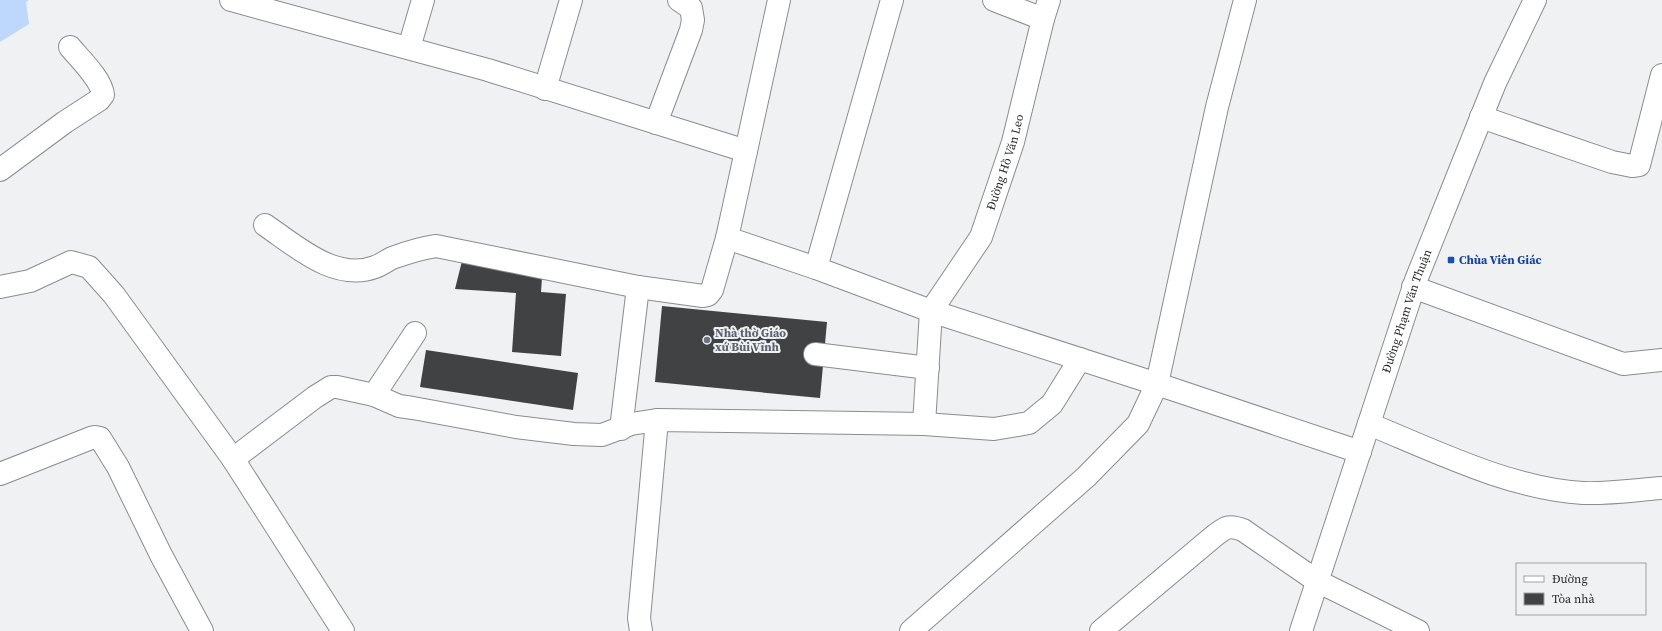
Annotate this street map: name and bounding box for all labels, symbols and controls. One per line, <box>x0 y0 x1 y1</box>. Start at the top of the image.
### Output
street label: Đường Hồ Văn Leo <box>983 112 1028 212</box>
street label: Đường Phạm Văn Thuận <box>1378 247 1436 375</box>
place label: Chùa Viên Giác <box>1459 252 1542 268</box>
marker: Chùa Viên Giác <box>1446 255 1456 265</box>
place label: Nhà thờ Giáo xứ Bùi Vĩnh <box>715 325 786 355</box>
marker: Nhà thờ Giáo xứ Bùi Vĩnh <box>702 335 712 345</box>
legend <box>1516 563 1646 615</box>
text: Đường <box>1552 571 1588 587</box>
text: Tòa nhà <box>1552 591 1595 607</box>

